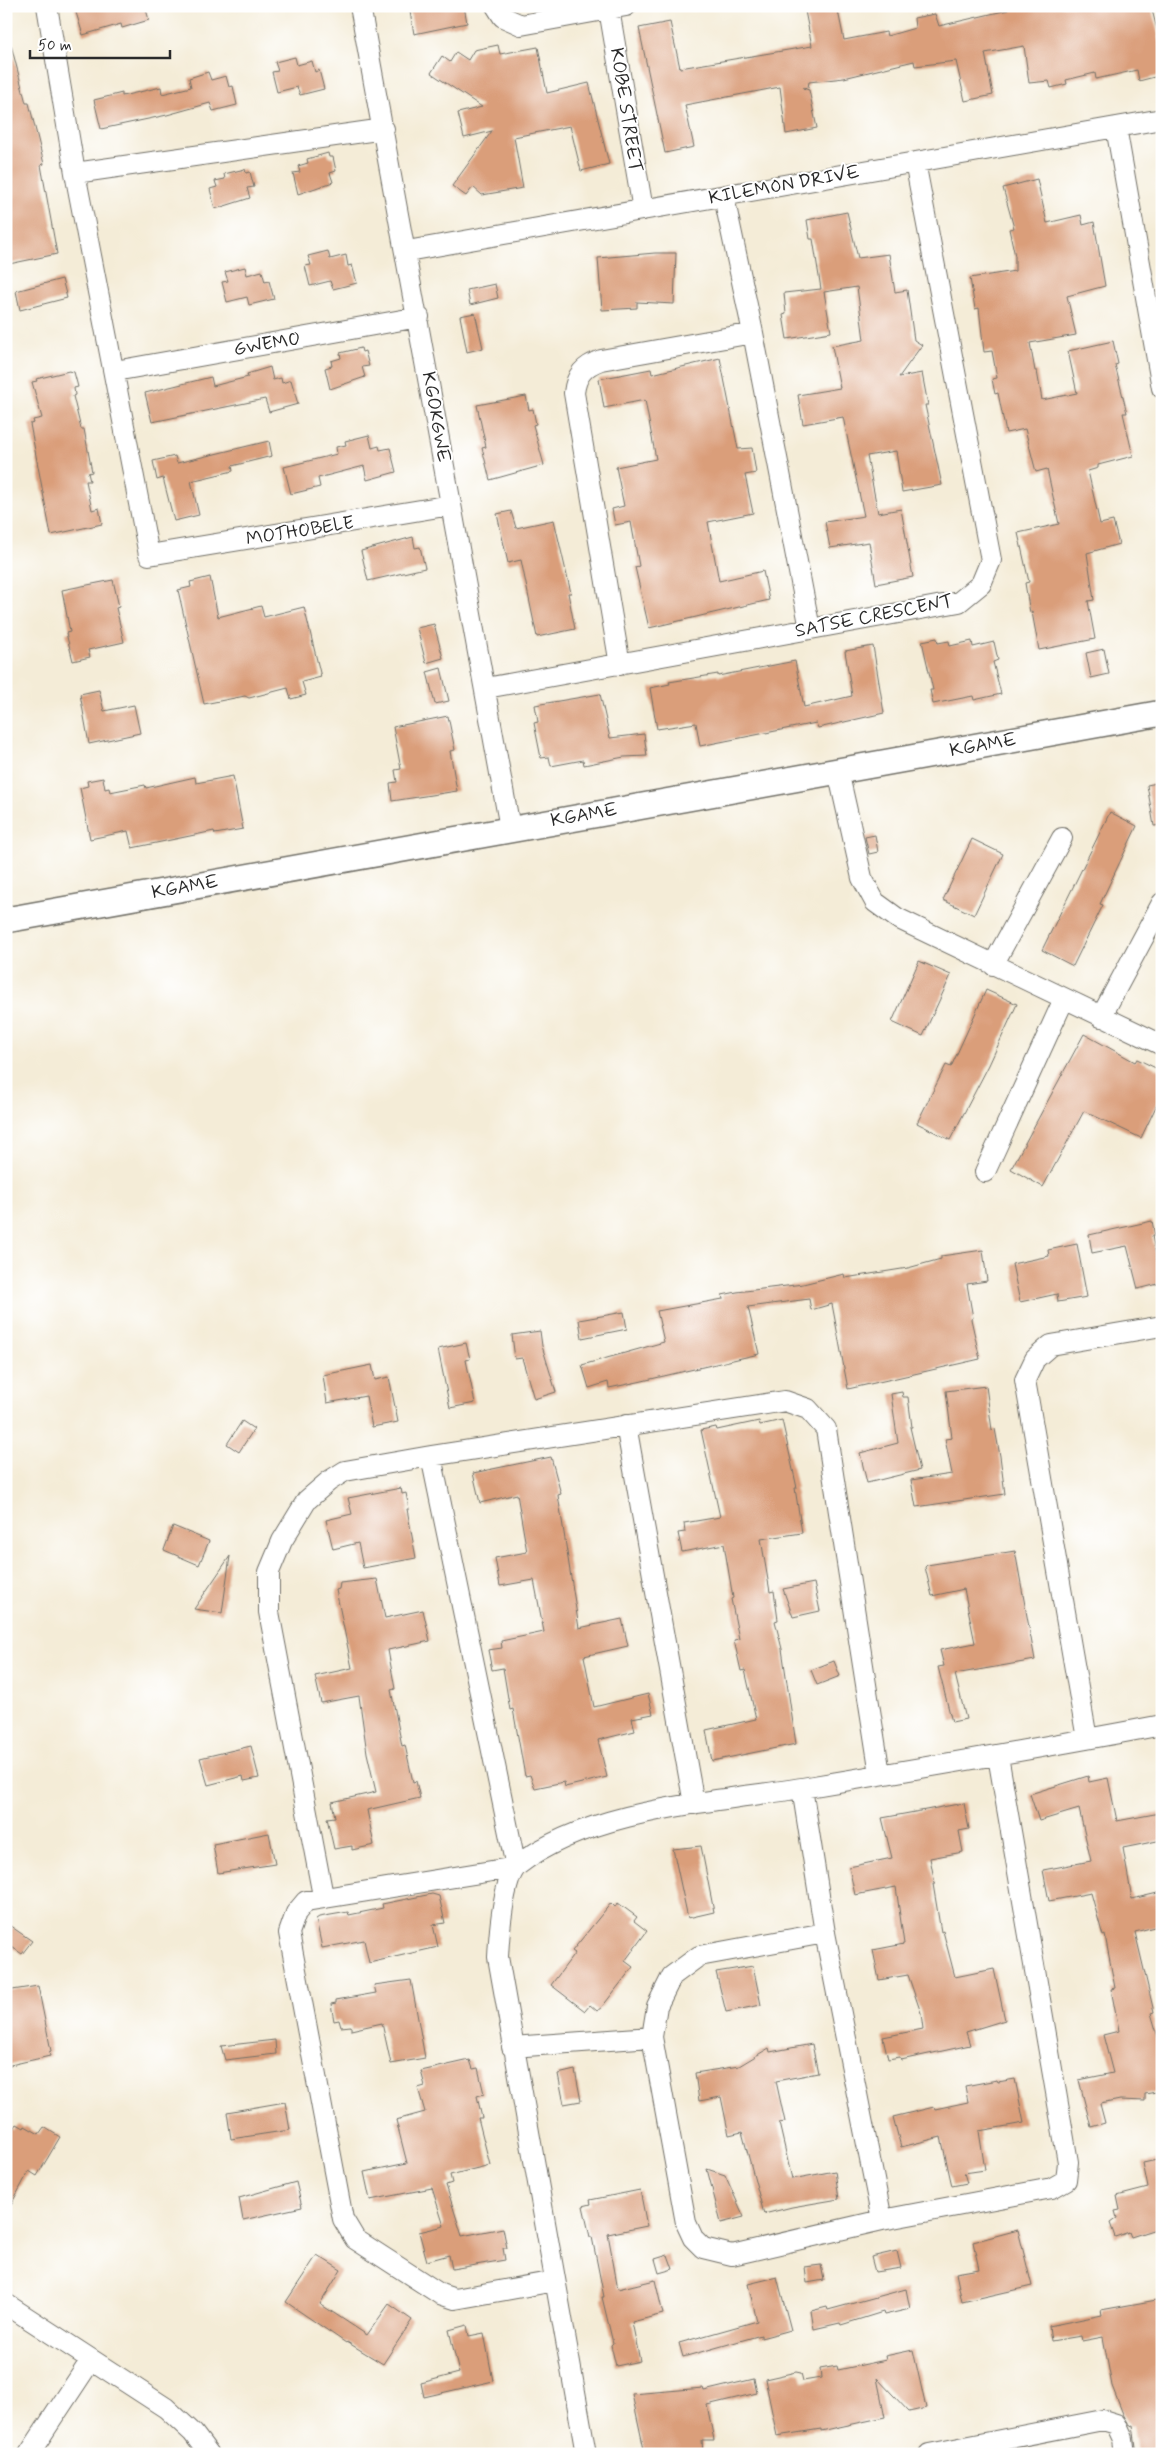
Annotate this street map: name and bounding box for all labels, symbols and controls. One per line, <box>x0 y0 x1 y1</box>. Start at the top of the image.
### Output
scale bar <box>30 28 170 60</box>
text: 50 m <box>38 36 72 56</box>
street label: KOBE STREET <box>604 46 648 174</box>
street label: KILEMON DRIVE <box>707 159 861 211</box>
street label: GWEMO <box>232 326 302 362</box>
street label: KGOKGWE <box>416 370 456 464</box>
street label: MOTHOBELE <box>244 510 356 552</box>
street label: SATSE CRESCENT <box>793 588 955 644</box>
street label: KGAME <box>948 727 1018 763</box>
street label: KGAME <box>549 797 619 833</box>
street label: KGAME <box>150 869 220 905</box>

